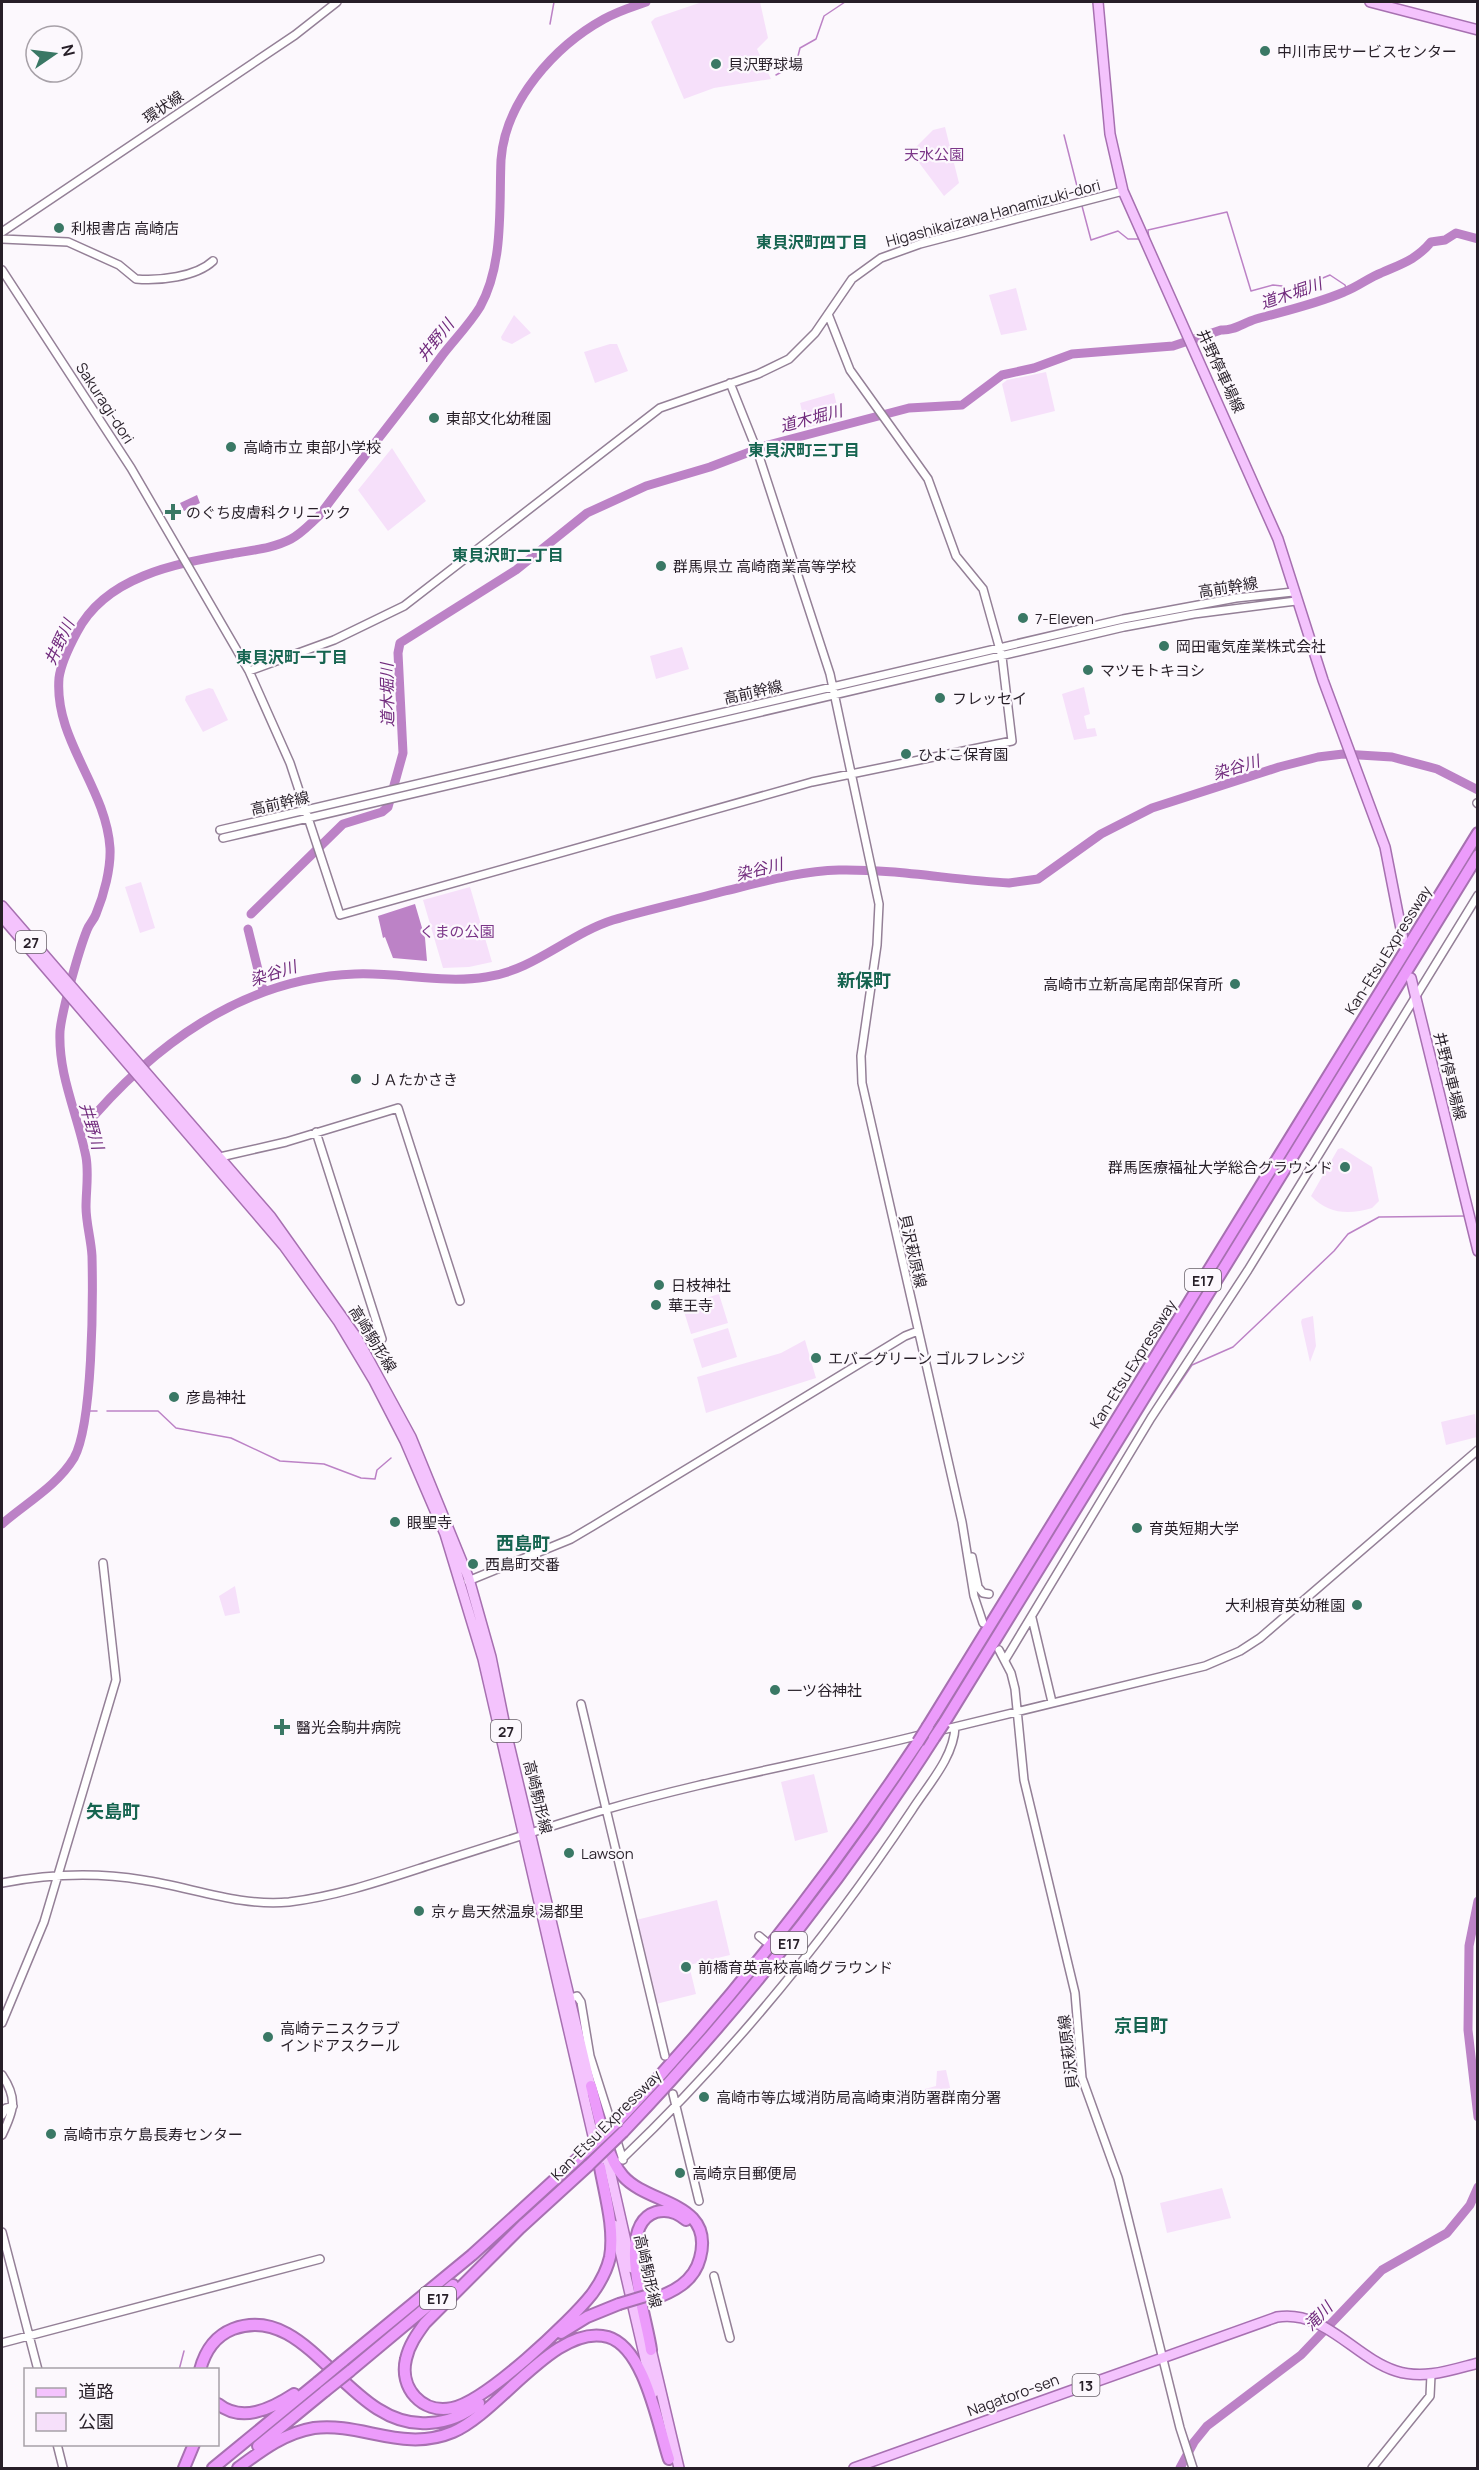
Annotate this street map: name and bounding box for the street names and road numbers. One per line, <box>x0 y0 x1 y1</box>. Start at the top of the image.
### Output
street label: 環状線 <box>138 86 188 128</box>
street label: Higashikaizawa Hanamizuki-dori <box>883 174 1103 252</box>
street label: 井野停車場線 <box>1192 326 1250 416</box>
street label: Sakuragi-dori <box>71 358 139 448</box>
street label: 高前幹線 <box>1197 572 1259 602</box>
street label: 高前幹線 <box>721 675 785 709</box>
street label: 高前幹線 <box>248 786 312 820</box>
street label: Kan-Etsu Expressway <box>1340 881 1436 1019</box>
road number: 27 <box>16 931 46 953</box>
street label: 井野停車場線 <box>1429 1030 1471 1122</box>
street label: 貝沢萩原線 <box>894 1212 932 1290</box>
road number: E17 <box>1185 1269 1221 1291</box>
street label: Kan-Etsu Expressway <box>1085 1295 1181 1433</box>
street label: 高崎駒形線 <box>344 1302 402 1376</box>
road number: 27 <box>491 1720 521 1742</box>
street label: 高崎駒形線 <box>519 1758 557 1836</box>
road number: E17 <box>771 1932 807 1954</box>
street label: 貝沢萩原線 <box>1053 2013 1083 2091</box>
street label: Kan-Etsu Expressway <box>546 2065 666 2185</box>
street label: 高崎駒形線 <box>629 2232 667 2310</box>
road number: E17 <box>420 2287 456 2309</box>
street label: Nagatoro-sen <box>964 2369 1062 2421</box>
road number: 13 <box>1072 2374 1100 2396</box>

